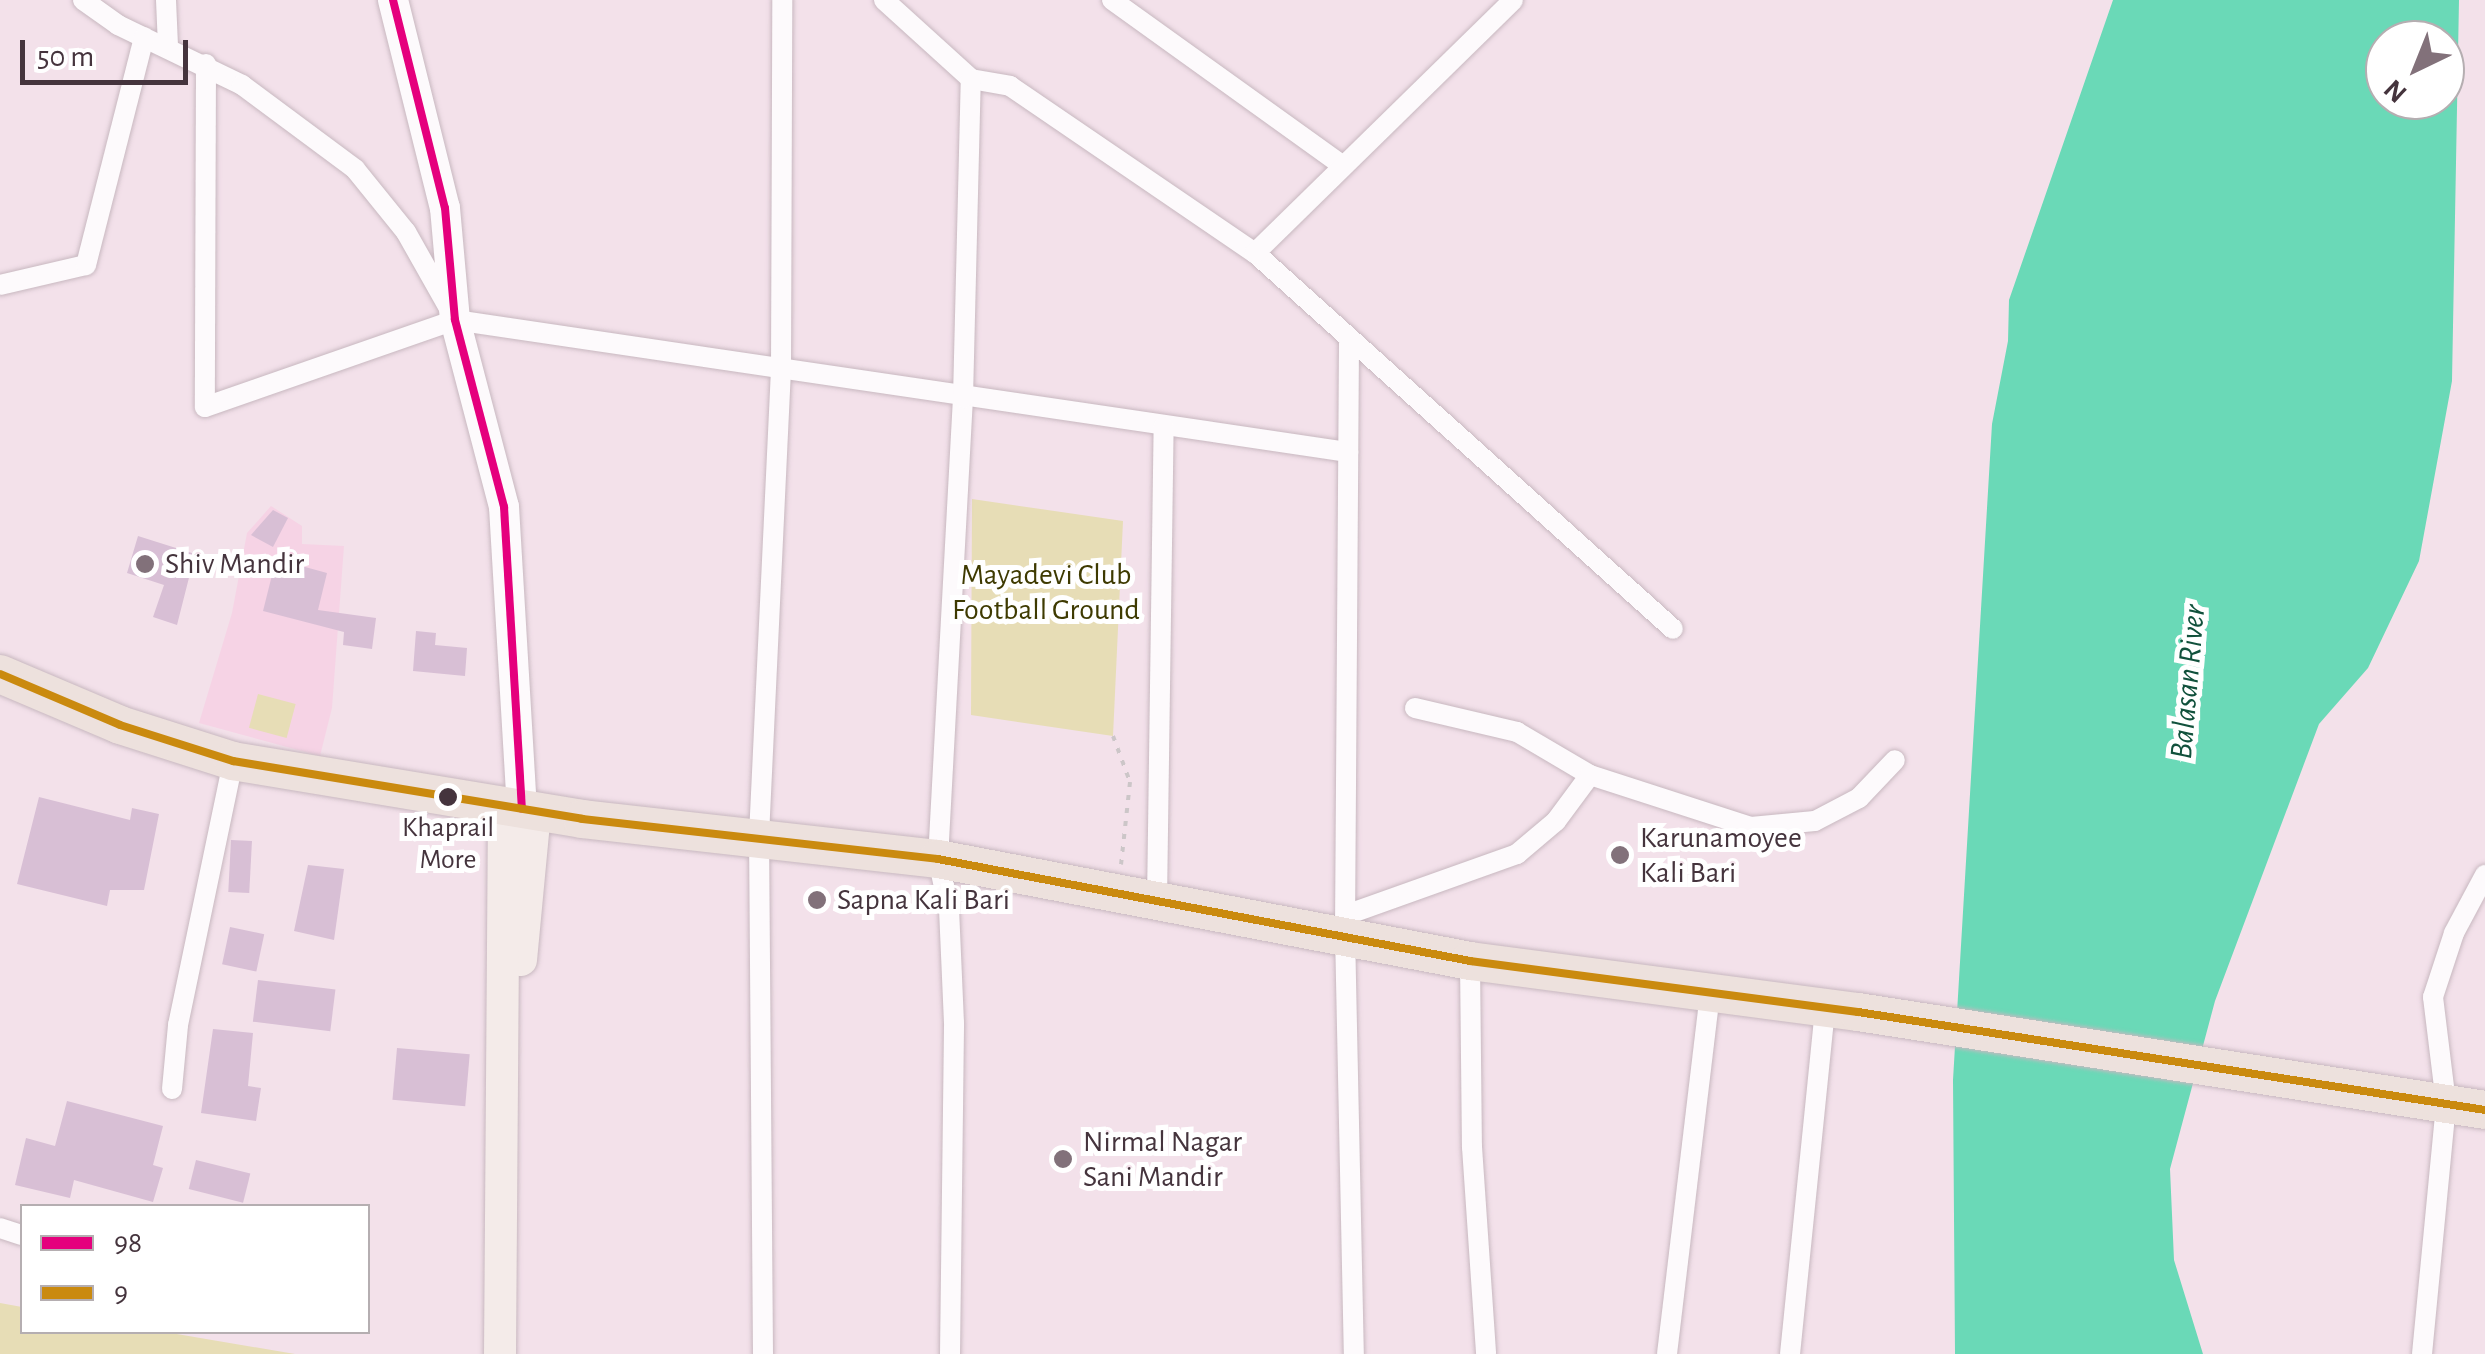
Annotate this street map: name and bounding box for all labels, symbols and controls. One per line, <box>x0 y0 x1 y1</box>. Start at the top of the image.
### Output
scale bar <box>25 20 192 82</box>
north arrow <box>2365 20 2465 120</box>
text: 50 m <box>37 42 94 72</box>
text: N <box>2379 74 2413 107</box>
place label: Shiv Mandir <box>165 546 304 582</box>
marker: Shiv Mandir <box>134 553 156 575</box>
park label: Mayadevi Club Football Ground <box>952 557 1140 628</box>
water label: Balasan River <box>2162 603 2214 761</box>
marker: Khaprail More <box>438 787 458 807</box>
place label: Khaprail More <box>402 811 494 877</box>
place label: Karunamoyee Kali Bari <box>1640 820 1802 890</box>
marker: Karunamoyee Kali Bari <box>1609 844 1631 866</box>
place label: Sapna Kali Bari <box>837 882 1010 918</box>
marker: Sapna Kali Bari <box>806 889 828 911</box>
place label: Nirmal Nagar Sani Mandir <box>1083 1124 1242 1194</box>
marker: Nirmal Nagar Sani Mandir <box>1052 1148 1074 1170</box>
legend <box>20 1204 370 1334</box>
text: 98 <box>114 1228 142 1258</box>
text: 9 <box>114 1278 128 1308</box>

